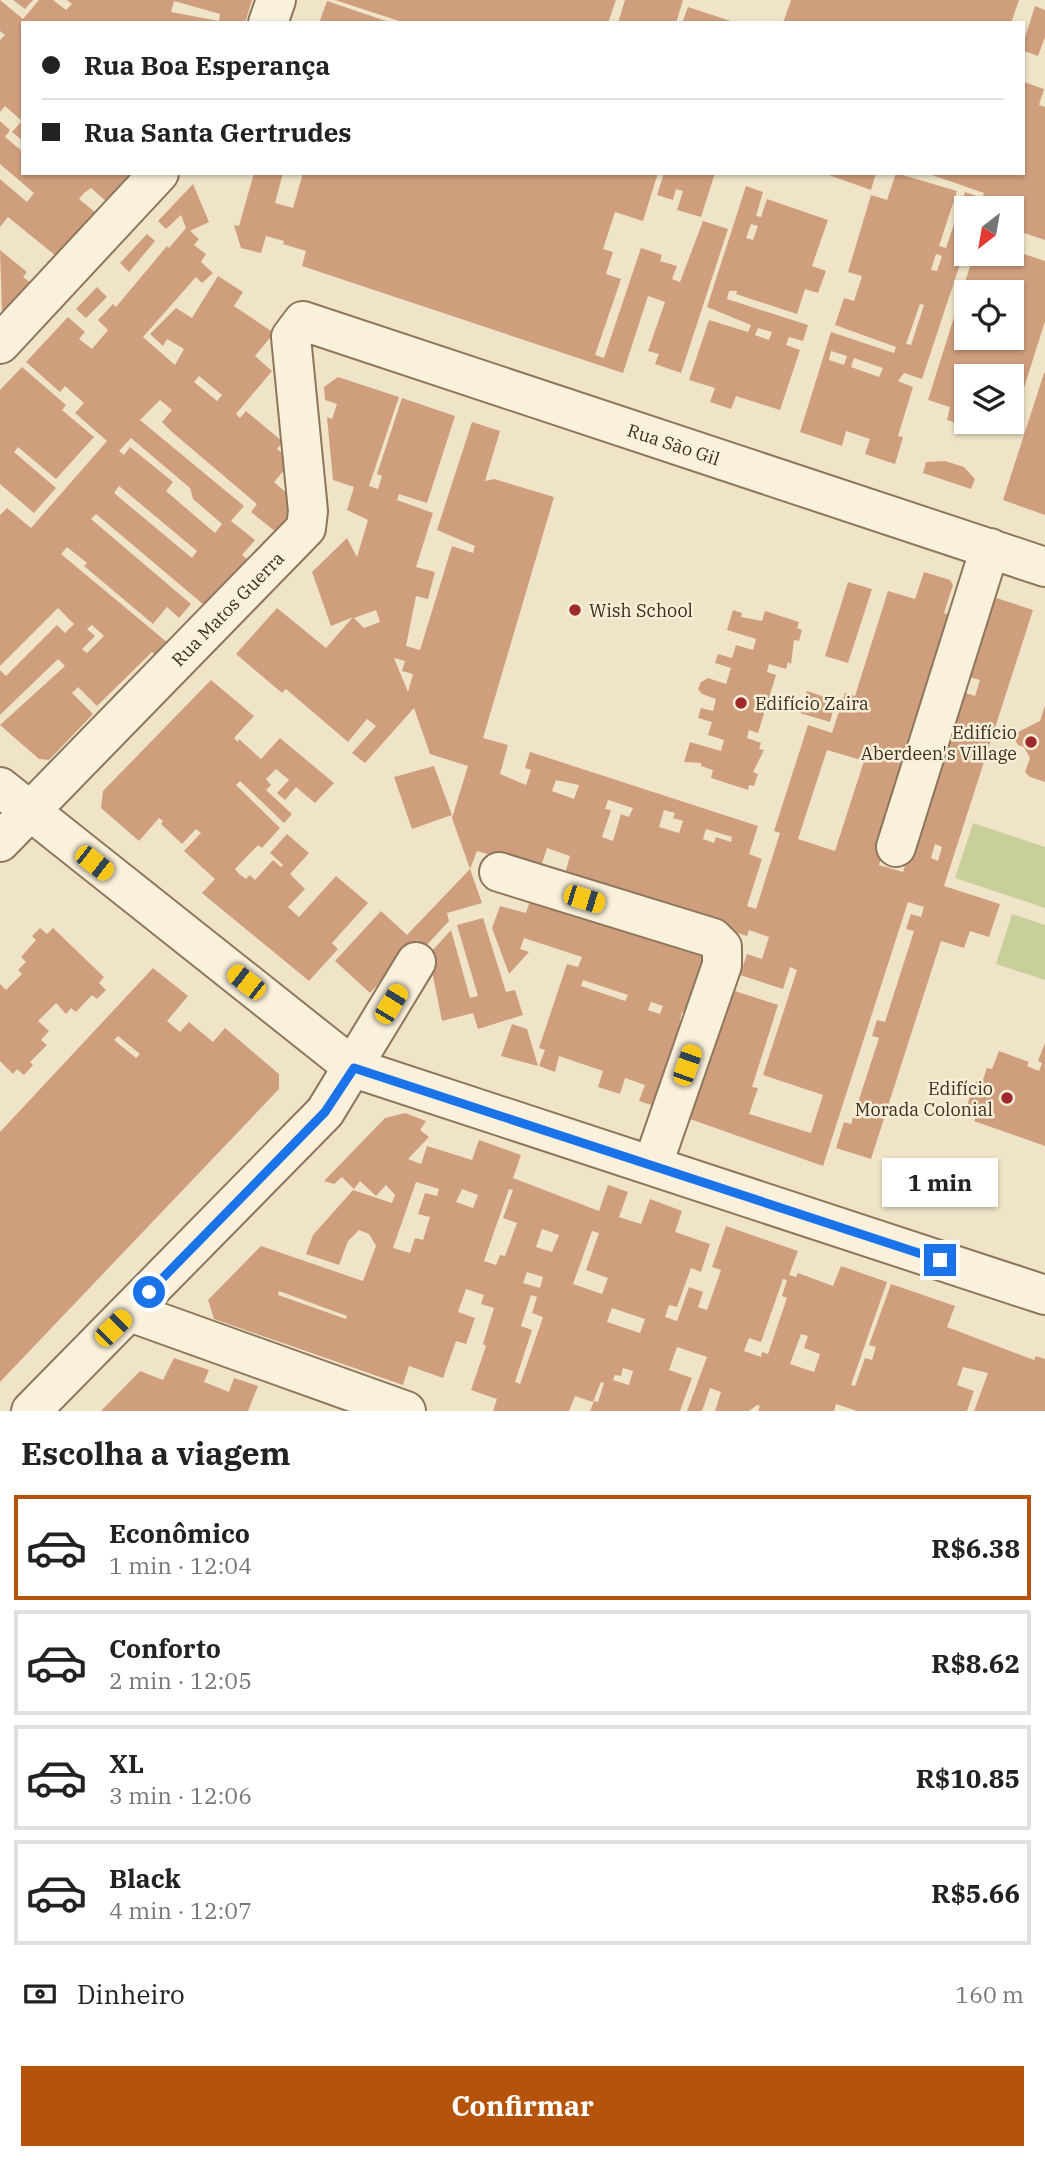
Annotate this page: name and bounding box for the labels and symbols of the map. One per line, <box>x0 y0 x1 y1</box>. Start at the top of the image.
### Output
north arrow <box>954 196 1024 266</box>
street label: Rua São Gil <box>625 418 723 470</box>
street label: Rua Matos Guerra <box>166 546 289 671</box>
place label: Wish School <box>589 599 693 622</box>
marker: Wish School <box>567 602 583 618</box>
place label: Edifício Zaira <box>755 692 869 715</box>
marker: Edifício Zaira <box>733 695 749 711</box>
place label: Edifício Aberdeen's Village <box>861 721 1017 765</box>
marker: Edifício Aberdeen's Village <box>1023 734 1039 750</box>
car <box>71 842 118 884</box>
car <box>561 883 608 915</box>
car <box>223 961 270 1003</box>
car <box>372 981 411 1027</box>
car <box>671 1042 704 1088</box>
place label: Edifício Morada Colonial <box>855 1077 993 1121</box>
marker: Edifício Morada Colonial <box>999 1090 1015 1106</box>
callout: 1 min <box>882 1158 998 1208</box>
route end <box>924 1244 956 1276</box>
route start <box>133 1276 165 1308</box>
car <box>91 1306 136 1350</box>

